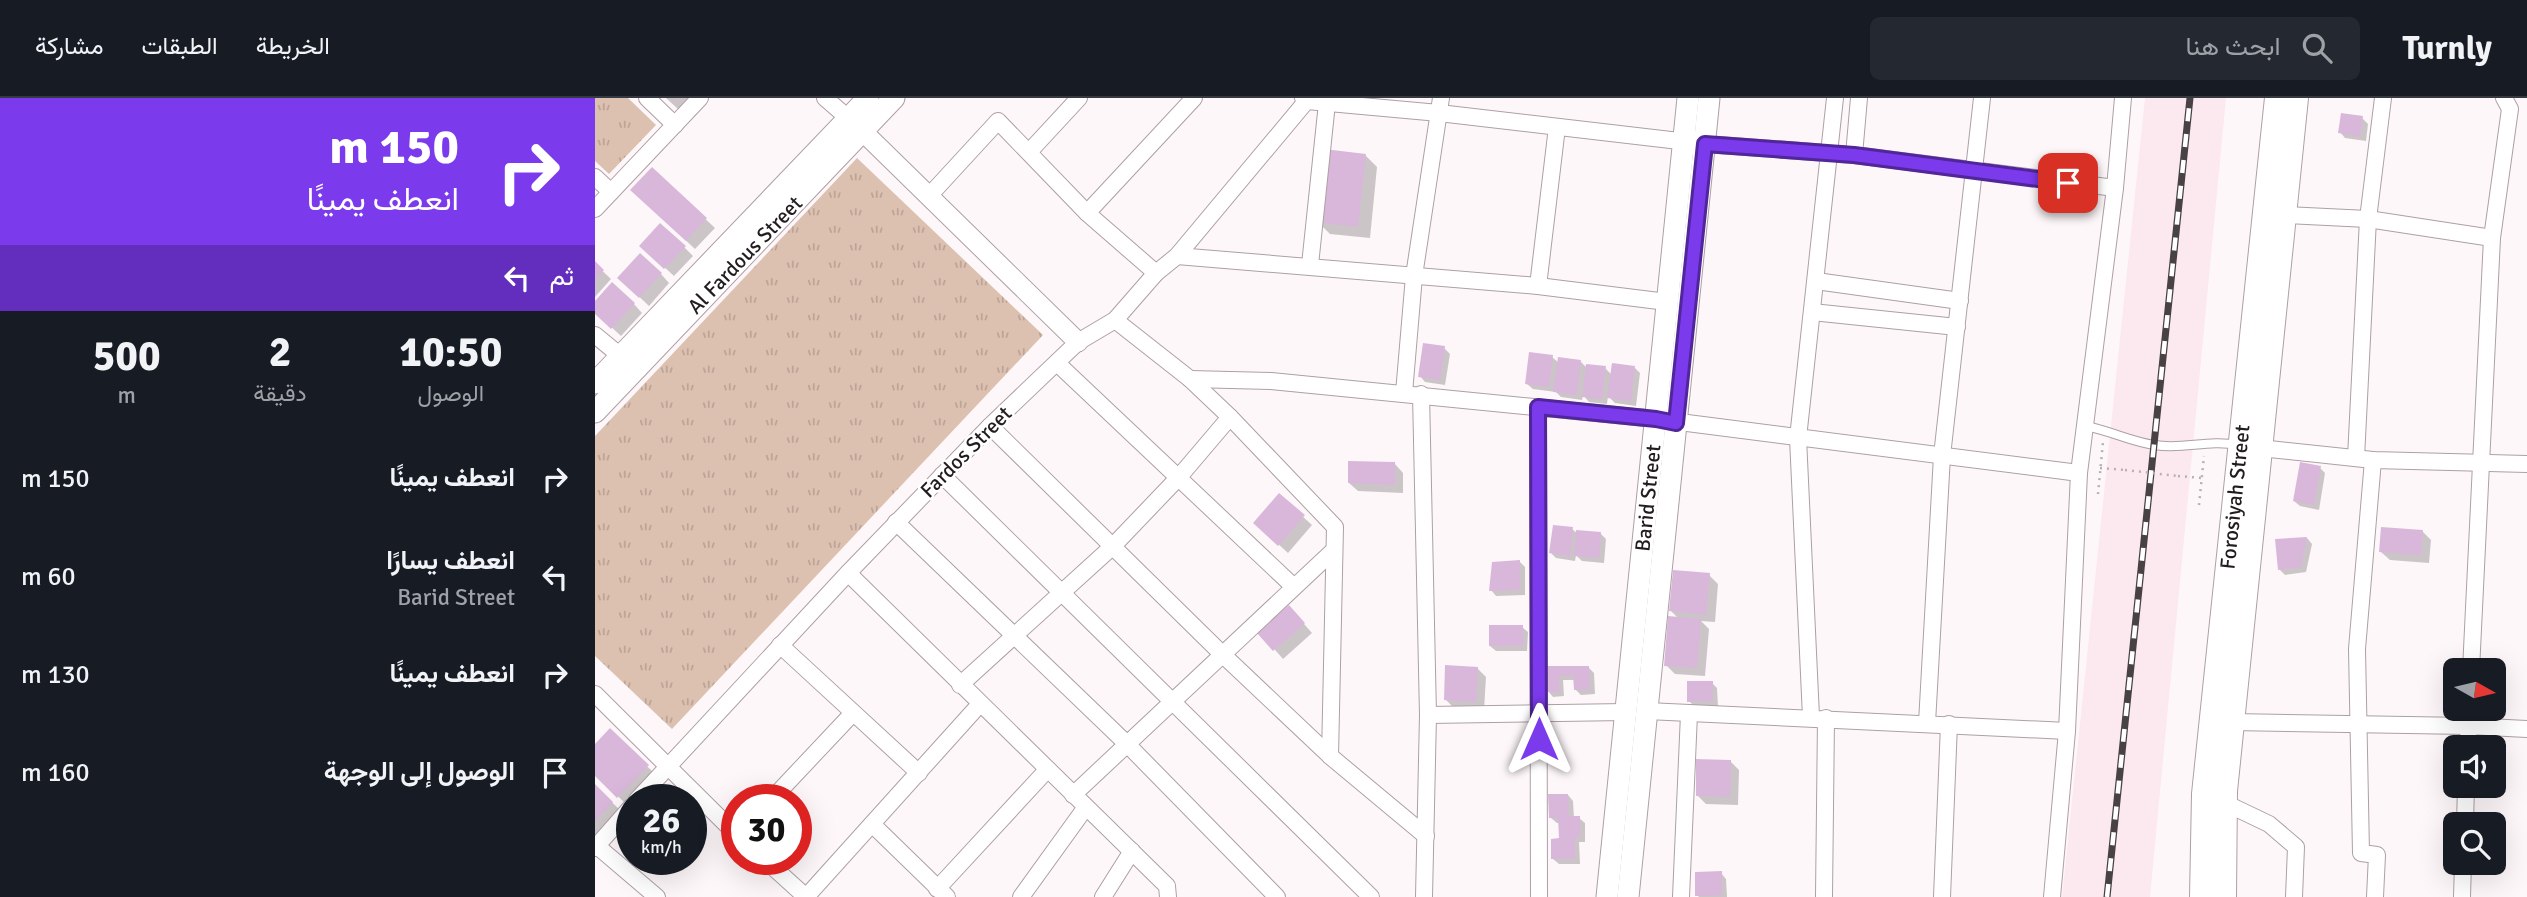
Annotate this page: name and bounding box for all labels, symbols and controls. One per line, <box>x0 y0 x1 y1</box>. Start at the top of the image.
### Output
search box <box>1870 17 2360 80</box>
text: Turnly <box>2402 28 2492 69</box>
icon: search <box>2298 29 2336 67</box>
text: مشاركة <box>35 31 103 61</box>
text: الطبقات <box>141 31 218 61</box>
text: الخريطة <box>256 31 330 61</box>
text: ابحث هنا <box>2186 31 2280 63</box>
text: 150 m <box>329 117 459 177</box>
icon: right <box>483 126 574 217</box>
pin <box>2038 153 2098 213</box>
icon: arrive <box>2049 164 2087 202</box>
text: انعطف يمينًا <box>307 180 459 219</box>
street label: Al Fardous Street <box>682 191 808 319</box>
icon: left <box>498 259 536 297</box>
text: ثم <box>550 261 574 293</box>
text: 2 <box>269 327 291 378</box>
text: 10:50 <box>399 327 502 378</box>
text: 500 <box>93 331 161 382</box>
text: دقيقة <box>253 379 307 408</box>
text: الوصول <box>418 379 484 408</box>
text: m <box>118 381 136 410</box>
street label: Fardos Street <box>915 401 1017 503</box>
street label: Forosiyah Street <box>2214 423 2256 571</box>
street label: Barid Street <box>1629 443 1667 553</box>
icon: right <box>536 460 574 498</box>
text: انعطف يمينًا <box>389 462 515 494</box>
text: 150 m <box>21 463 90 495</box>
text: انعطف يسارًا <box>386 545 515 577</box>
icon: left <box>536 558 574 596</box>
text: 60 m <box>21 561 76 593</box>
text: Barid Street <box>397 583 515 612</box>
icon: right <box>536 656 574 694</box>
text: انعطف يمينًا <box>389 658 515 690</box>
north arrow <box>2443 658 2506 721</box>
map controls <box>2443 658 2506 875</box>
text: 130 m <box>21 659 90 691</box>
position arrow <box>1502 702 1576 776</box>
button: sound <box>2443 735 2506 798</box>
icon: arrive <box>536 754 574 792</box>
text: الوصول إلى الوجهة <box>324 756 515 788</box>
text: 160 m <box>21 757 90 789</box>
speed limit sign: 30 <box>721 784 812 875</box>
text: 26 <box>643 799 680 842</box>
button: search <box>2443 812 2506 875</box>
text: km/h <box>641 836 682 858</box>

